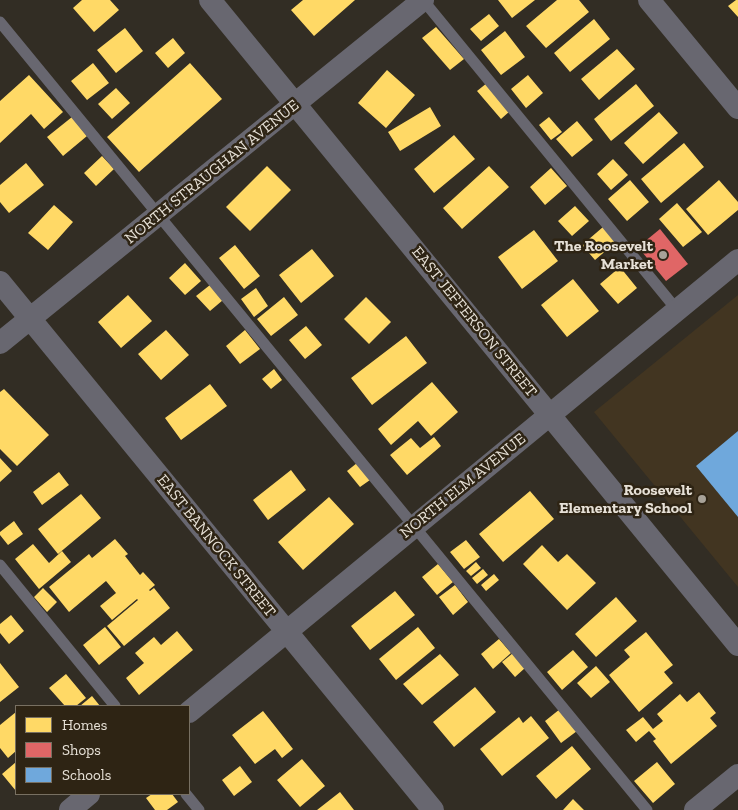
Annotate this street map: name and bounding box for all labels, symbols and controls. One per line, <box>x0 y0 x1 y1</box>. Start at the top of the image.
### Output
street label: NORTH STRAUGHAN AVENUE <box>121 96 303 248</box>
place label: The Roosevelt Market <box>554 236 653 274</box>
street label: EAST JEFFERSON STREET <box>407 243 541 401</box>
marker: The Roosevelt Market <box>657 249 669 261</box>
street label: NORTH ELM AVENUE <box>396 429 530 543</box>
street label: EAST BANNOCK STREET <box>153 471 279 621</box>
place label: Roosevelt Elementary School <box>559 480 692 518</box>
marker: Roosevelt Elementary School <box>696 493 708 505</box>
legend <box>15 705 190 795</box>
text: Homes <box>62 716 107 734</box>
text: Shops <box>62 741 101 759</box>
text: Schools <box>62 766 111 784</box>

